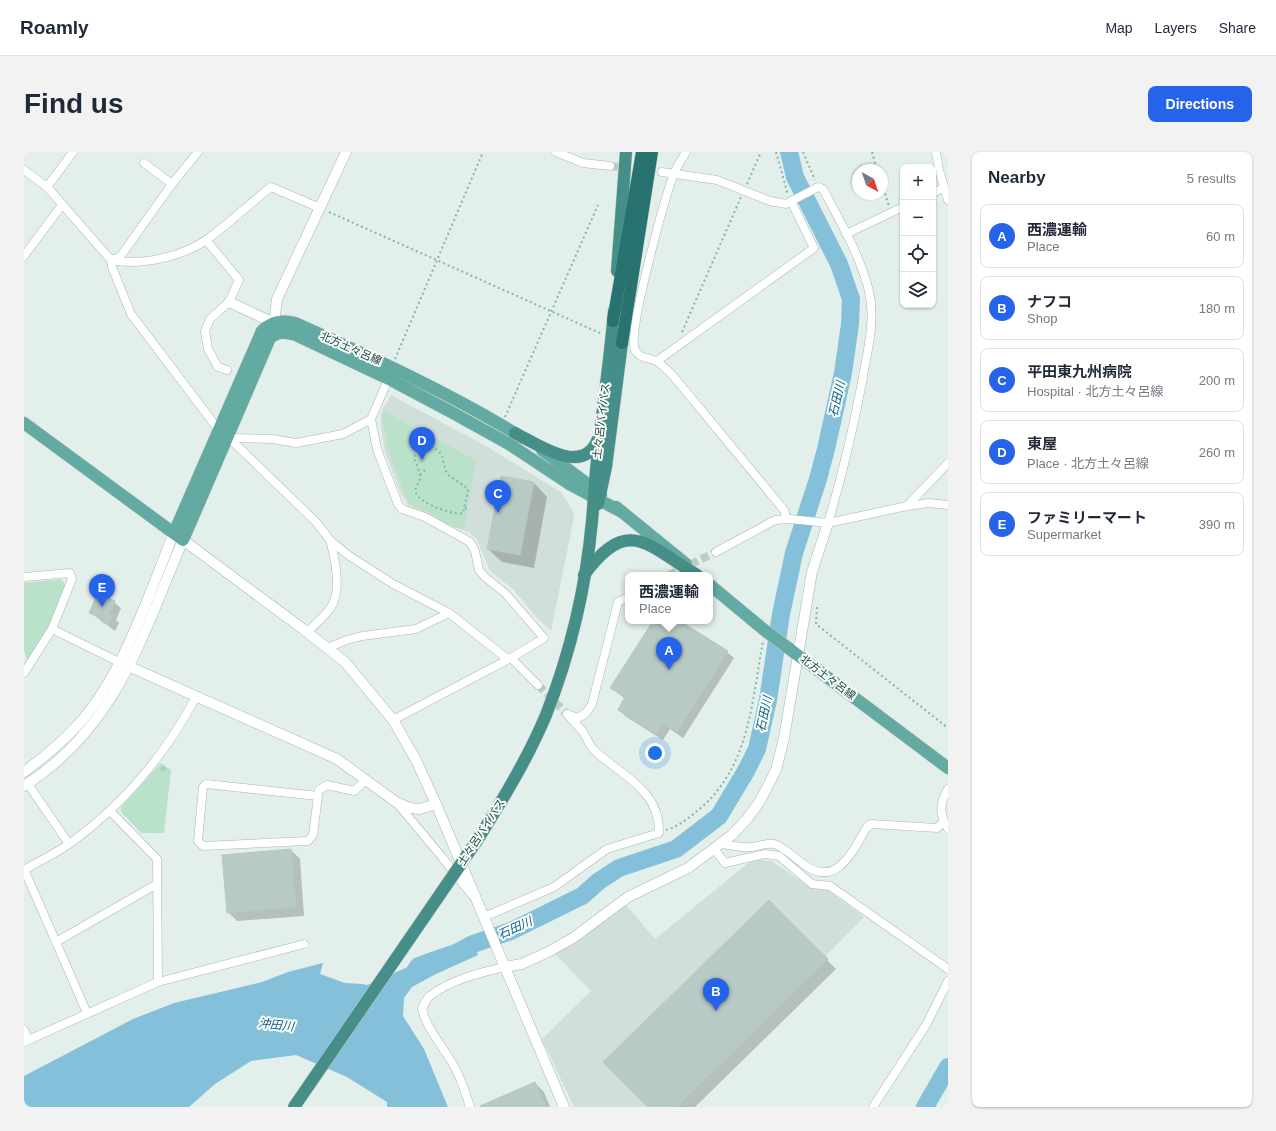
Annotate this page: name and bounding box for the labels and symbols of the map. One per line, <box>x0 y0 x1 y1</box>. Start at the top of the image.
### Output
north arrow <box>852 164 888 200</box>
street label: 北方土々呂線 <box>318 329 384 367</box>
water label: 石田川 <box>826 378 848 418</box>
street label: 土々呂バイパス <box>590 382 612 460</box>
pin: D <box>409 427 435 460</box>
pin: C <box>485 480 511 513</box>
pin: E <box>89 574 115 607</box>
pin: A <box>656 637 682 670</box>
street label: 北方土々呂線 <box>798 652 858 702</box>
water label: 石田川 <box>753 693 775 733</box>
your location <box>645 743 665 763</box>
street label: 土々呂バイパス <box>455 797 507 867</box>
water label: 石田川 <box>496 913 536 942</box>
pin: B <box>703 978 729 1011</box>
water label: 沖田川 <box>257 1016 297 1034</box>

